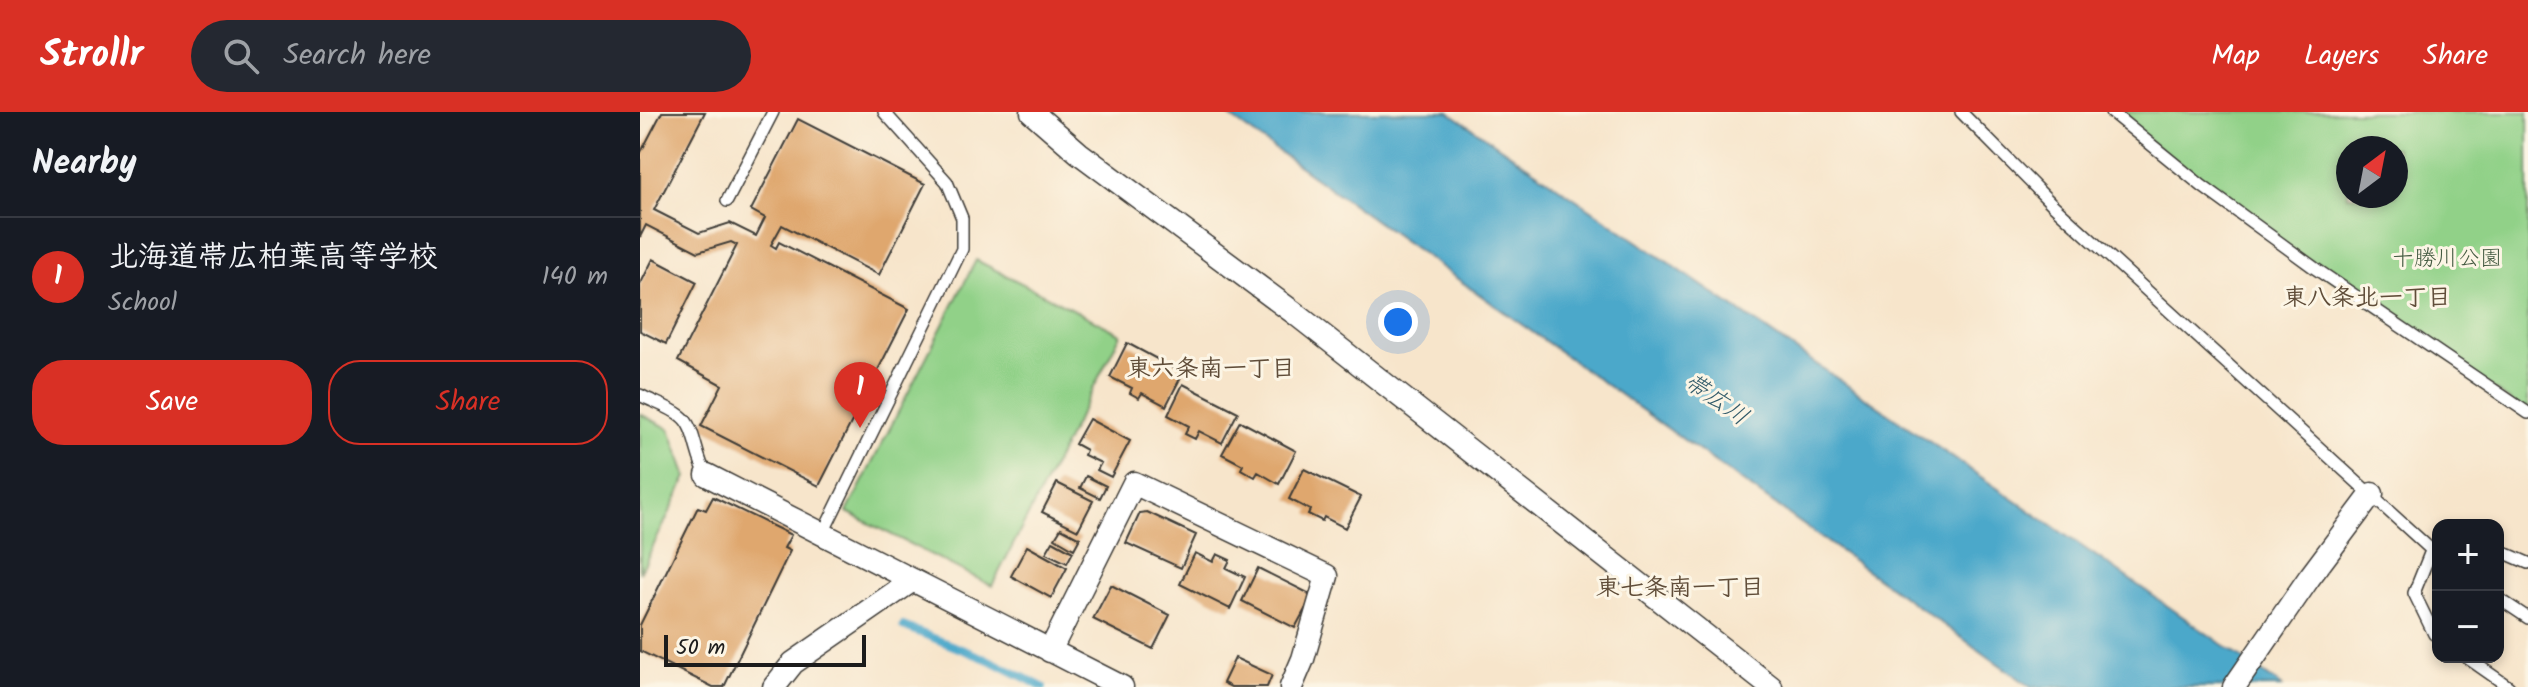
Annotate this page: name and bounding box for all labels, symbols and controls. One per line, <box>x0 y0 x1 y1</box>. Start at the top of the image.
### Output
search box <box>191 20 751 92</box>
text: Strollr <box>40 26 143 86</box>
text: Search here <box>283 32 431 80</box>
icon: search <box>219 34 263 78</box>
text: Map <box>2211 34 2260 79</box>
text: Layers <box>2304 34 2379 79</box>
text: Share <box>2423 34 2488 79</box>
north arrow <box>2336 136 2408 208</box>
text: Nearby <box>32 137 137 191</box>
text: 北海道帯広柏葉高等学校 <box>108 234 438 282</box>
park label: 十勝川公園 <box>2392 242 2502 277</box>
text: 1 <box>54 256 62 298</box>
text: 140 m <box>541 256 608 298</box>
district label: 東八条北一丁目 <box>2283 279 2451 318</box>
text: School <box>108 282 177 324</box>
your location <box>1378 302 1418 342</box>
district label: 東六条南一丁目 <box>1127 350 1295 389</box>
button: Save <box>32 360 312 445</box>
button: Share <box>328 360 608 445</box>
pin: 1 <box>834 362 886 428</box>
water label: 帯広川 <box>1675 363 1757 437</box>
map controls <box>2432 519 2504 663</box>
button: + <box>2432 519 2504 591</box>
district label: 東七条南一丁目 <box>1596 569 1764 608</box>
button: − <box>2432 591 2504 663</box>
scale bar <box>664 631 866 667</box>
text: 50 m <box>676 631 725 666</box>

